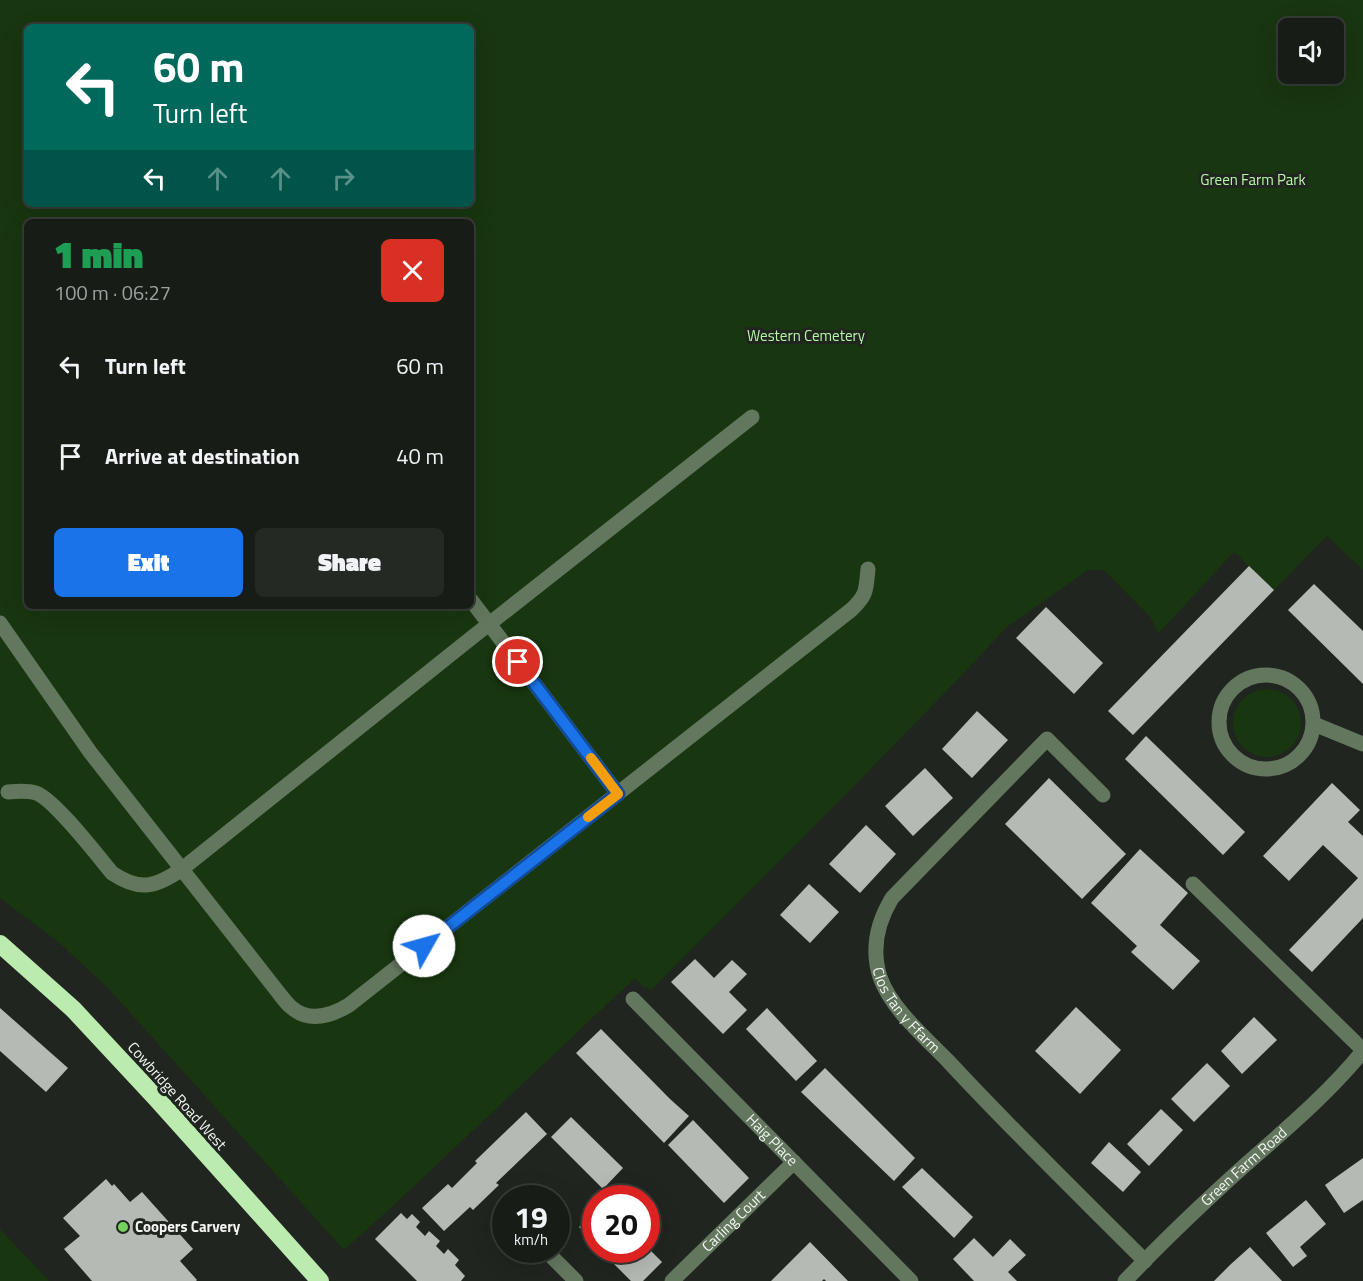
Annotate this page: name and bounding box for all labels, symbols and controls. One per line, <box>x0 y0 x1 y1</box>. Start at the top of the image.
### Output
map controls <box>1278 18 1344 84</box>
button: sound <box>1278 18 1344 84</box>
text: 60 m <box>153 34 245 98</box>
icon: left <box>54 48 132 126</box>
text: Turn left <box>153 92 247 133</box>
icon: left <box>138 162 171 195</box>
icon: ahead <box>201 162 234 195</box>
icon: ahead <box>264 162 297 195</box>
icon: right <box>327 162 360 195</box>
park label: Green Farm Park <box>1200 168 1306 191</box>
text: 1 min <box>54 227 143 282</box>
button: close <box>381 239 444 302</box>
text: 100 m · 06:27 <box>54 277 171 308</box>
park label: Western Cemetery <box>747 324 865 347</box>
text: Turn left <box>105 349 186 383</box>
text: 60 m <box>396 349 444 383</box>
icon: left <box>54 350 87 383</box>
text: Arrive at destination <box>105 439 300 473</box>
text: 40 m <box>396 439 444 473</box>
icon: arrive <box>54 440 87 473</box>
button: Exit <box>54 528 243 597</box>
button: Share <box>255 528 444 597</box>
pin <box>492 636 543 687</box>
icon: arrive <box>501 645 534 678</box>
position arrow <box>392 914 456 978</box>
street label: Clos Tan y Ffarm <box>867 965 946 1058</box>
street label: Cowbridge Road West <box>122 1036 233 1155</box>
street label: Haig Place <box>741 1108 804 1171</box>
street label: Green Farm Road <box>1195 1121 1292 1211</box>
street label: Carling Court <box>696 1184 771 1257</box>
speed limit sign: 20 <box>582 1185 660 1263</box>
text: 19 <box>514 1194 548 1240</box>
place label: Coopers Carvery <box>135 1215 241 1238</box>
marker: Coopers Carvery <box>116 1220 130 1234</box>
text: km/h <box>514 1228 548 1251</box>

